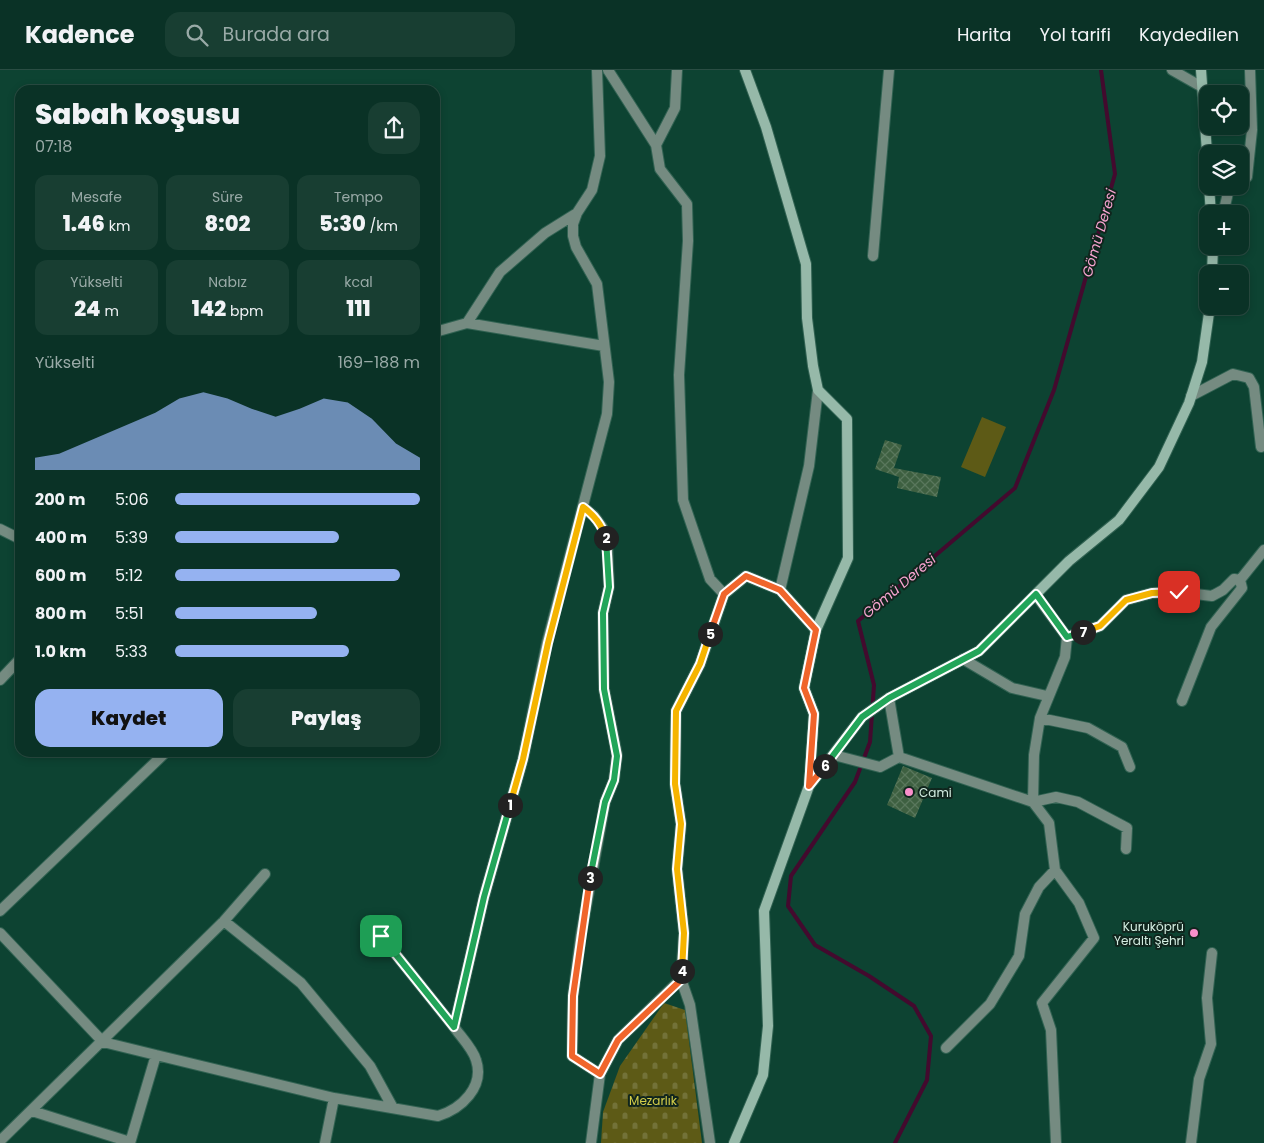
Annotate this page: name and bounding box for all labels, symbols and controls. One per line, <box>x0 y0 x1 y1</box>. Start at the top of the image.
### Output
search box <box>165 12 515 57</box>
text: Kadence <box>25 18 135 51</box>
icon: search <box>183 21 211 49</box>
text: Burada ara <box>223 21 330 48</box>
text: Harita <box>957 22 1011 47</box>
text: Yol tarifi <box>1039 22 1111 47</box>
text: Kaydedilen <box>1139 22 1239 47</box>
map controls <box>1199 85 1249 315</box>
button: locate <box>1199 85 1249 135</box>
text: Sabah koşusu <box>35 95 240 134</box>
button: share <box>368 102 420 154</box>
text: 07:18 <box>35 135 72 158</box>
button: layers <box>1199 145 1249 195</box>
water label: Gömü Deresi <box>1077 186 1121 279</box>
text: Mesafe <box>71 187 122 207</box>
text: Süre <box>212 187 243 207</box>
text: Tempo <box>334 187 383 207</box>
button: + <box>1199 205 1249 255</box>
text: 1.46 <box>63 209 105 238</box>
text: 8:02 <box>205 209 250 238</box>
text: 5:30 <box>319 209 366 238</box>
text: km <box>105 216 130 236</box>
text: /km <box>366 216 398 236</box>
button: − <box>1199 265 1249 315</box>
text: Yükselti <box>70 272 123 292</box>
text: Nabız <box>208 272 247 292</box>
text: kcal <box>344 272 373 292</box>
text: 24 <box>74 294 101 323</box>
text: 142 <box>192 294 226 323</box>
text: 111 <box>346 294 371 323</box>
text: m <box>101 301 119 321</box>
text: bpm <box>226 301 263 321</box>
text: Yükselti <box>35 351 95 374</box>
text: 169–188 m <box>338 351 420 374</box>
text: 200 m <box>35 488 85 511</box>
text: 5:06 <box>115 488 149 511</box>
text: 400 m <box>35 526 87 549</box>
text: 5:39 <box>115 526 148 549</box>
pin: 2 <box>594 526 618 550</box>
text: 2 <box>603 528 611 548</box>
water label: Gömü Deresi <box>858 549 941 623</box>
text: 600 m <box>35 564 86 587</box>
text: 5:12 <box>115 564 143 587</box>
pin <box>1158 571 1200 613</box>
icon: check <box>1165 578 1193 606</box>
text: 800 m <box>35 602 87 625</box>
text: 5:51 <box>115 602 144 625</box>
pin: 7 <box>1070 620 1096 644</box>
pin: 5 <box>698 622 722 646</box>
text: 7 <box>1080 622 1087 642</box>
text: 5 <box>706 624 715 644</box>
text: 1.0 km <box>35 640 86 663</box>
text: 5:33 <box>115 640 147 663</box>
button: Kaydet <box>35 689 223 747</box>
button: Paylaş <box>233 689 420 747</box>
pin: 6 <box>812 754 838 778</box>
text: 6 <box>821 756 830 776</box>
place label: Cami <box>919 784 952 801</box>
marker: Cami <box>903 786 915 798</box>
pin: 1 <box>498 792 522 818</box>
text: 1 <box>508 795 513 815</box>
pin: 3 <box>578 866 602 890</box>
text: 3 <box>586 868 595 888</box>
pin <box>360 915 402 957</box>
place label: Kuruköprü Yeraltı Şehri <box>1114 918 1184 949</box>
icon: arrive <box>367 922 395 950</box>
marker: Kuruköprü Yeraltı Şehri <box>1188 927 1200 939</box>
pin: 4 <box>670 958 694 984</box>
text: 4 <box>678 961 687 981</box>
park label: Mezarlık <box>629 1092 678 1109</box>

